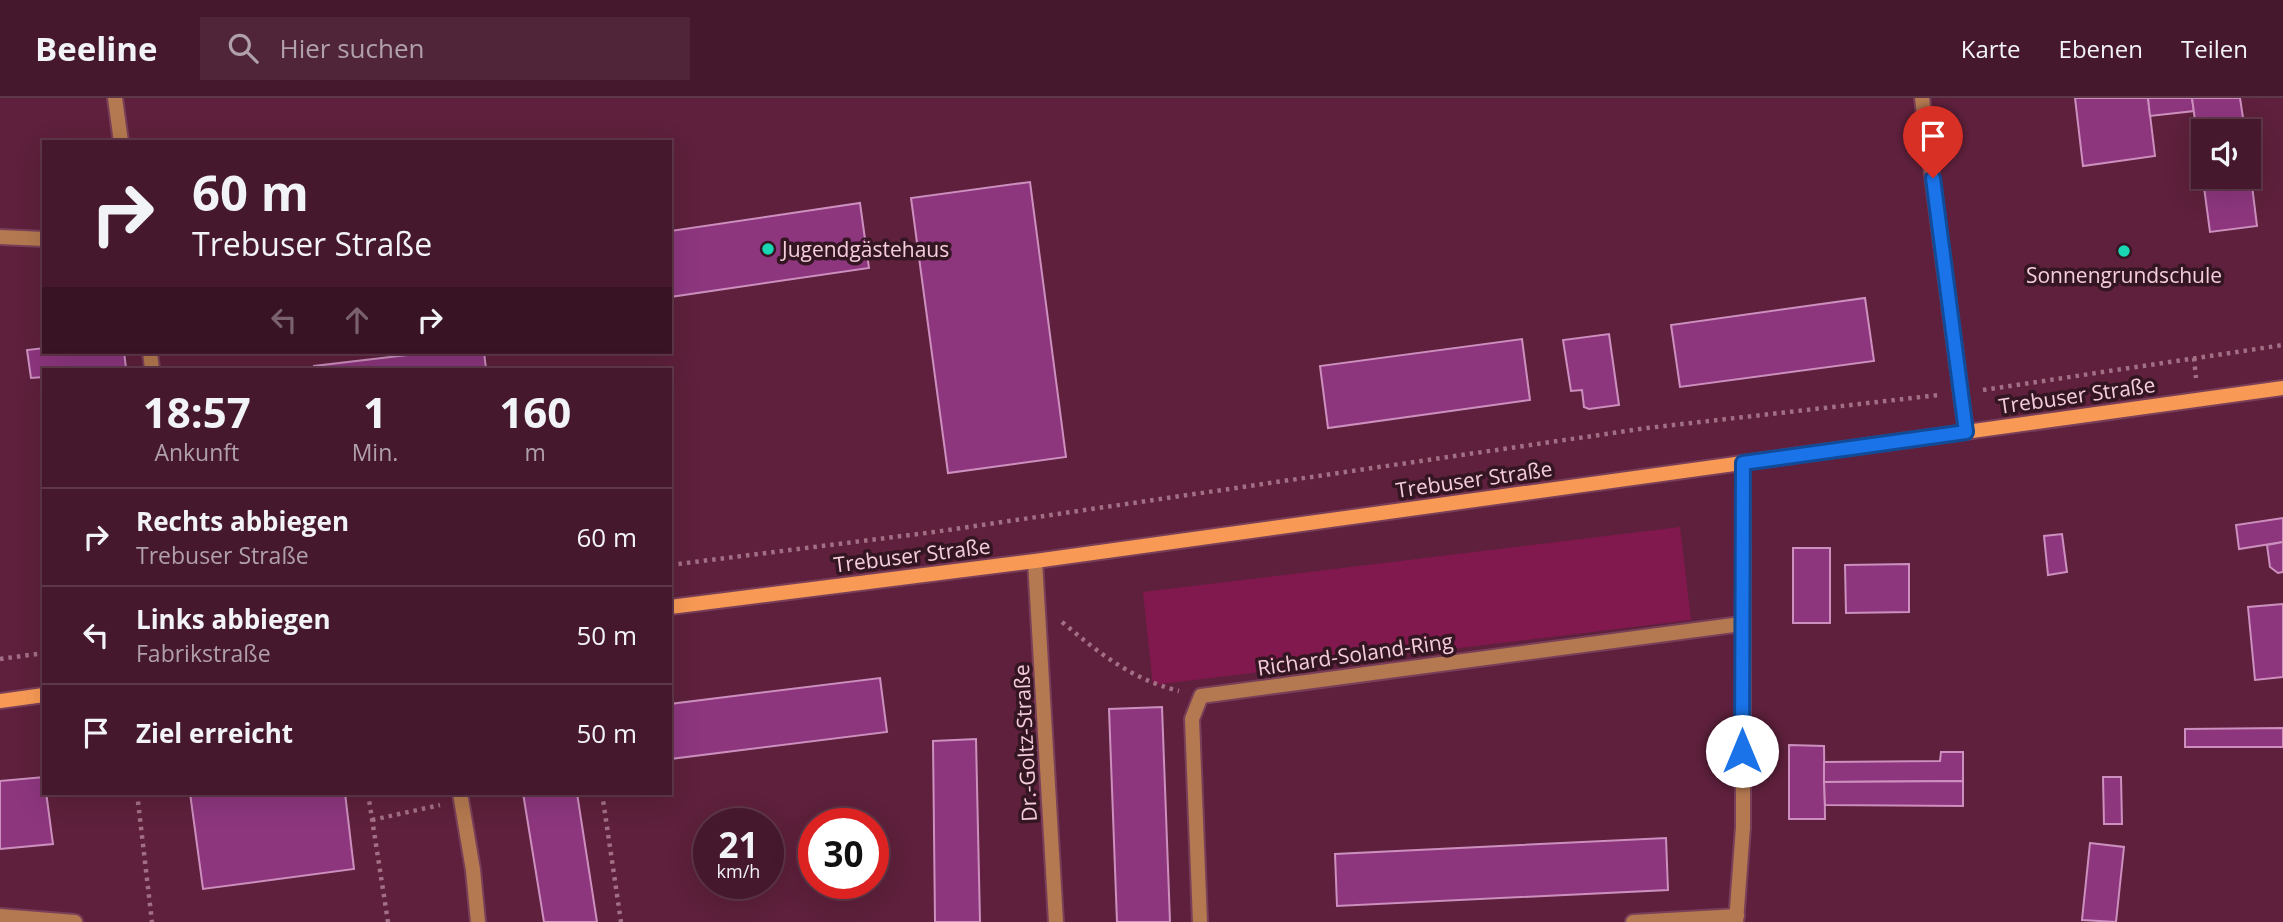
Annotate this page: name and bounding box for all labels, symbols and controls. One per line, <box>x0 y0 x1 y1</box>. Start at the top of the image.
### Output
search box <box>200 17 690 80</box>
text: Beeline <box>35 26 158 71</box>
icon: search <box>224 29 262 67</box>
text: Hier suchen <box>280 30 425 66</box>
text: Karte <box>1961 32 2021 65</box>
text: Ebenen <box>2059 32 2143 65</box>
text: Teilen <box>2181 32 2248 65</box>
pin <box>1903 106 1963 178</box>
icon: arrive <box>1914 117 1952 155</box>
map controls <box>2191 119 2261 189</box>
button: sound <box>2191 119 2261 189</box>
text: 60 m <box>192 159 309 225</box>
icon: right <box>77 168 168 259</box>
text: Trebuser Straße <box>192 222 432 265</box>
place label: Jugendgästehaus <box>780 235 949 263</box>
marker: Jugendgästehaus <box>760 241 776 257</box>
marker: Sonnengrundschule <box>2116 243 2132 259</box>
place label: Sonnengrundschule <box>2026 261 2222 289</box>
icon: left <box>265 301 303 339</box>
icon: ahead <box>338 301 376 339</box>
icon: right <box>411 301 449 339</box>
street label: Trebuser Straße <box>1997 370 2157 420</box>
text: 18:57 <box>143 383 251 440</box>
text: 1 <box>363 383 387 440</box>
text: 160 <box>499 383 571 440</box>
text: Ankunft <box>154 436 239 468</box>
text: Min. <box>352 436 398 468</box>
text: m <box>525 436 546 468</box>
street label: Trebuser Straße <box>1394 454 1554 504</box>
text: Rechts abbiegen <box>136 503 349 539</box>
icon: right <box>77 518 115 556</box>
text: 60 m <box>576 519 637 555</box>
street label: Trebuser Straße <box>832 531 992 579</box>
text: Trebuser Straße <box>136 539 309 571</box>
text: Links abbiegen <box>136 601 331 637</box>
icon: left <box>77 616 115 654</box>
text: 50 m <box>576 617 637 653</box>
street label: Richard-Soland-Ring <box>1255 626 1455 682</box>
text: Fabrikstraße <box>136 637 271 669</box>
street label: Dr.-Goltz-Straße <box>1007 664 1043 822</box>
icon: arrive <box>77 714 115 752</box>
position arrow <box>1705 714 1779 788</box>
text: Ziel erreicht <box>136 715 293 751</box>
text: 50 m <box>576 715 637 751</box>
speed limit sign: 30 <box>798 808 889 899</box>
text: 21 <box>718 821 759 868</box>
text: km/h <box>717 859 760 883</box>

